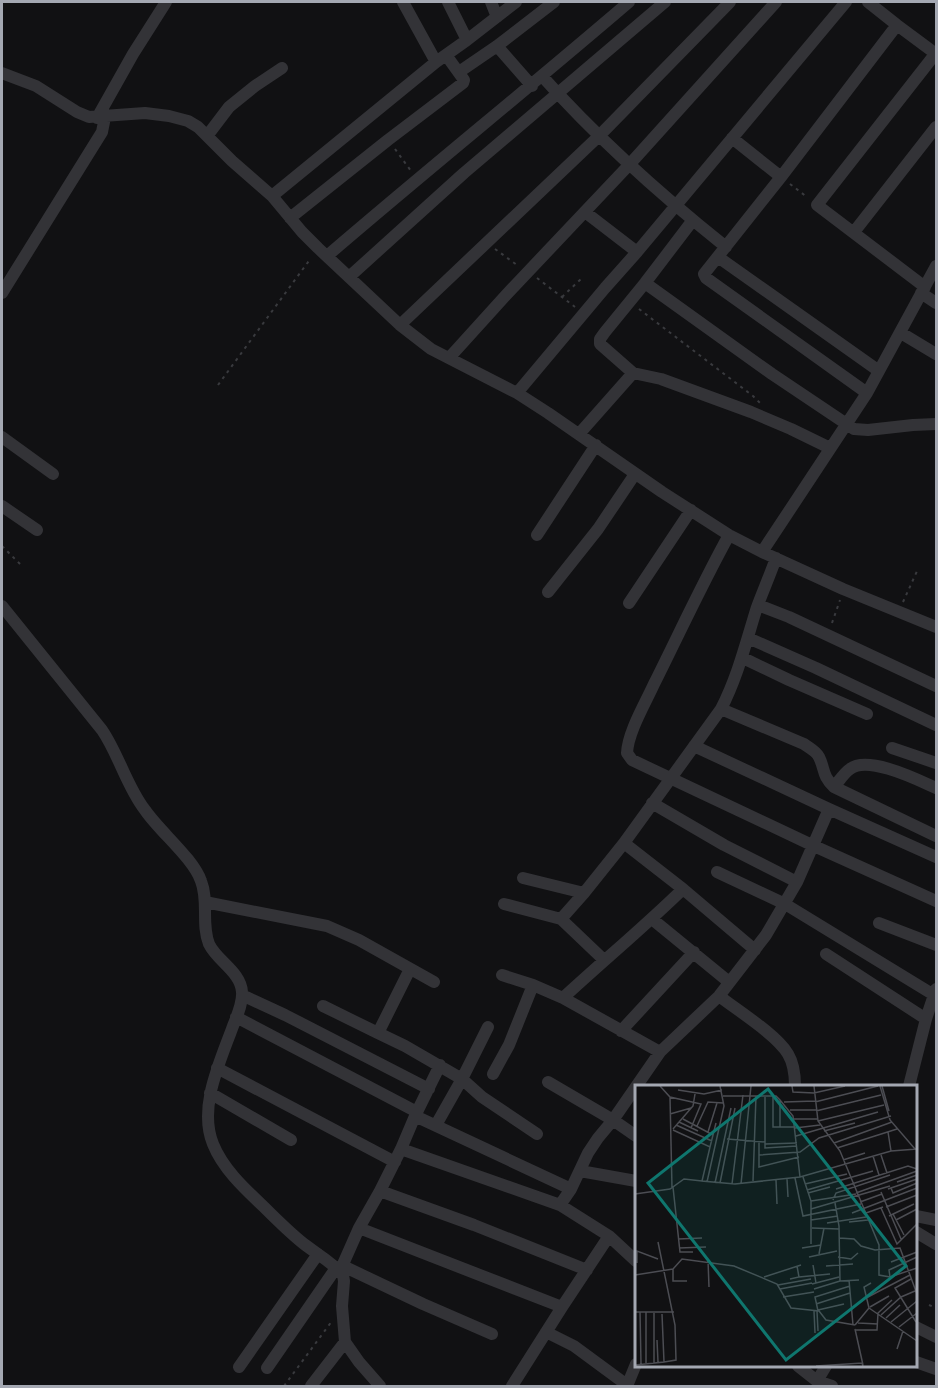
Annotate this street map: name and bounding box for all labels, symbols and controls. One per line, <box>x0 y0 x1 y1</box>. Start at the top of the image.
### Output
inset map <box>635 1085 917 1367</box>

